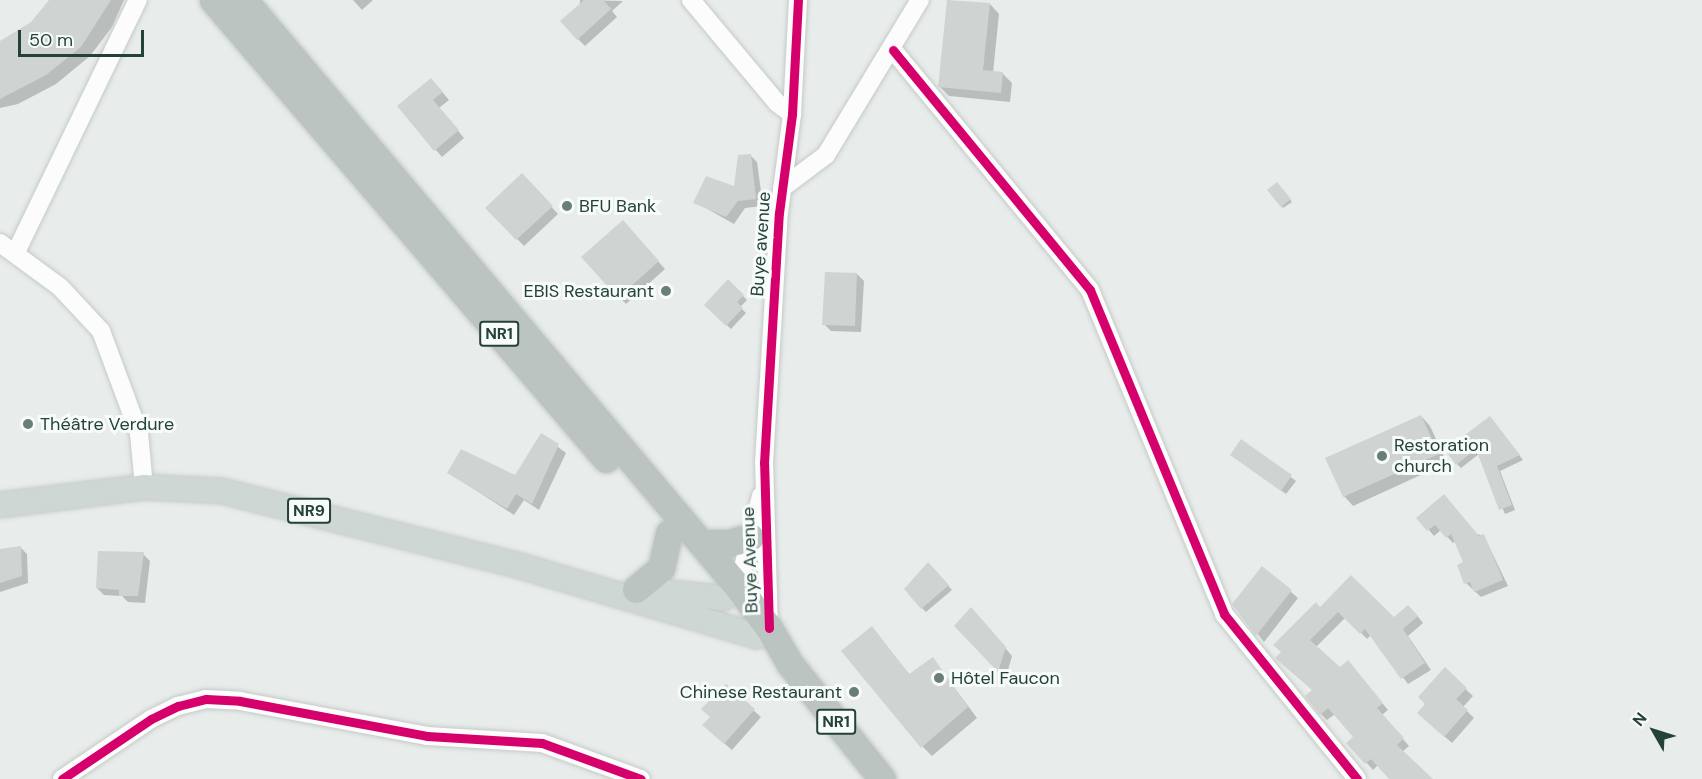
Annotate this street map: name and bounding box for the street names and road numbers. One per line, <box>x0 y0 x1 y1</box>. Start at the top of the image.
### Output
street label: Buye avenue <box>747 191 775 297</box>
road number: NR1 <box>478 321 520 347</box>
road number: NR9 <box>286 498 332 524</box>
street label: Buye Avenue <box>737 506 763 614</box>
road number: NR1 <box>815 709 857 735</box>

